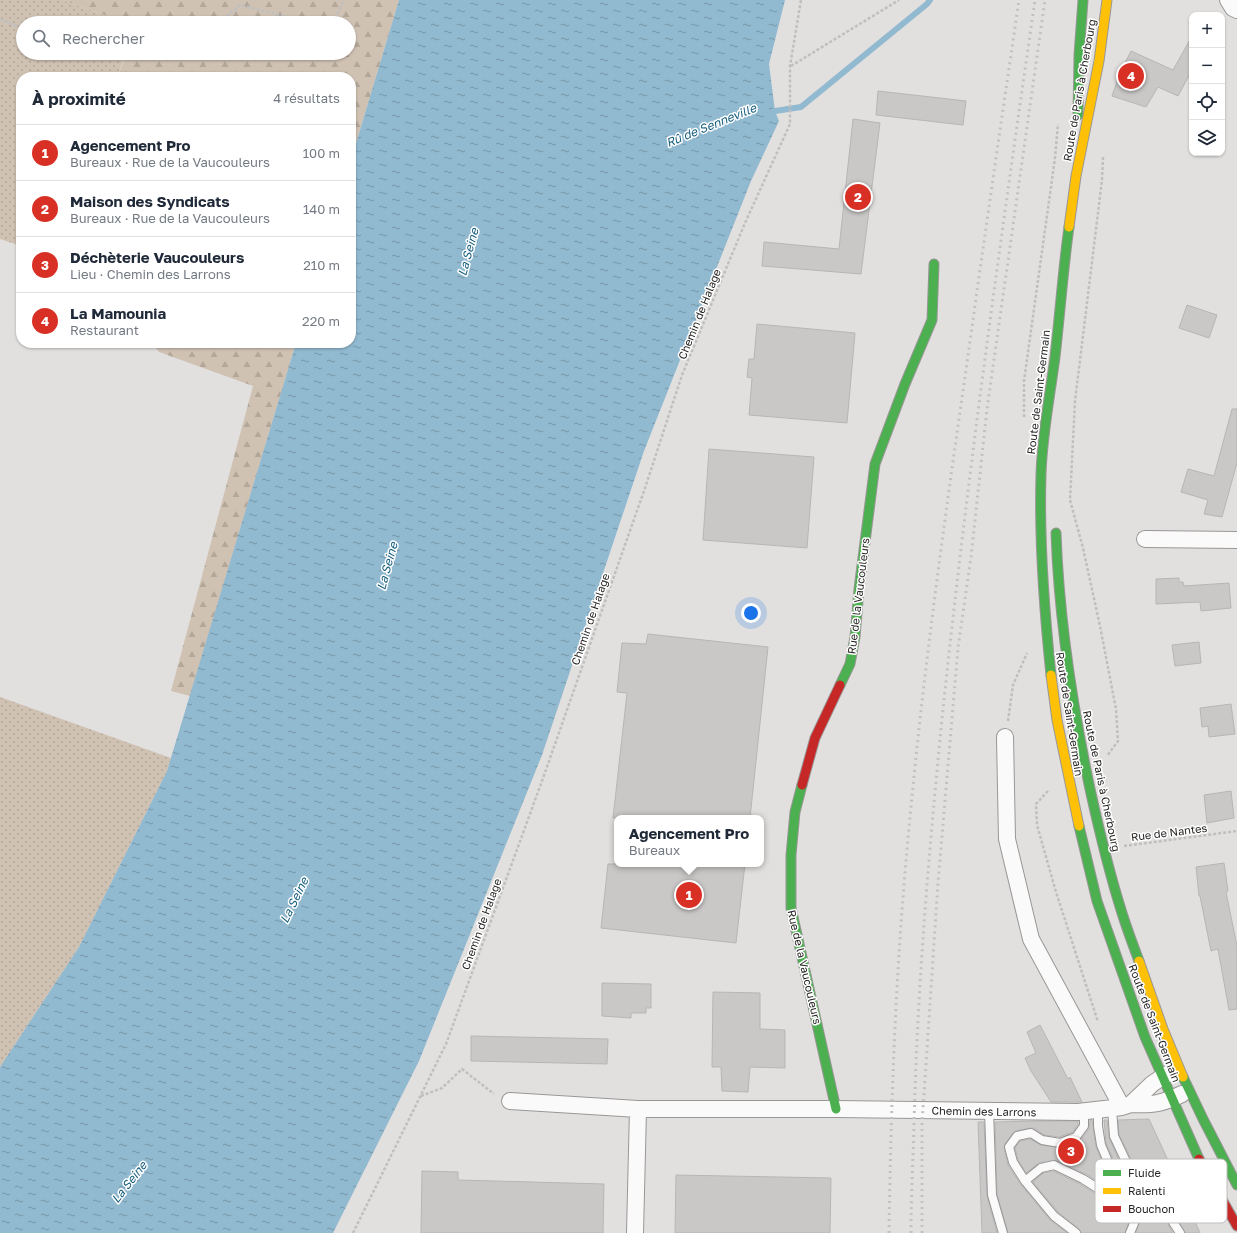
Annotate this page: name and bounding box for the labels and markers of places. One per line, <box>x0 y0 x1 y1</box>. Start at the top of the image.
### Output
pin: 4 <box>1118 61 1144 91</box>
pin: 2 <box>845 182 871 212</box>
pin: 1 <box>676 880 702 910</box>
pin: 3 <box>1058 1136 1084 1166</box>

